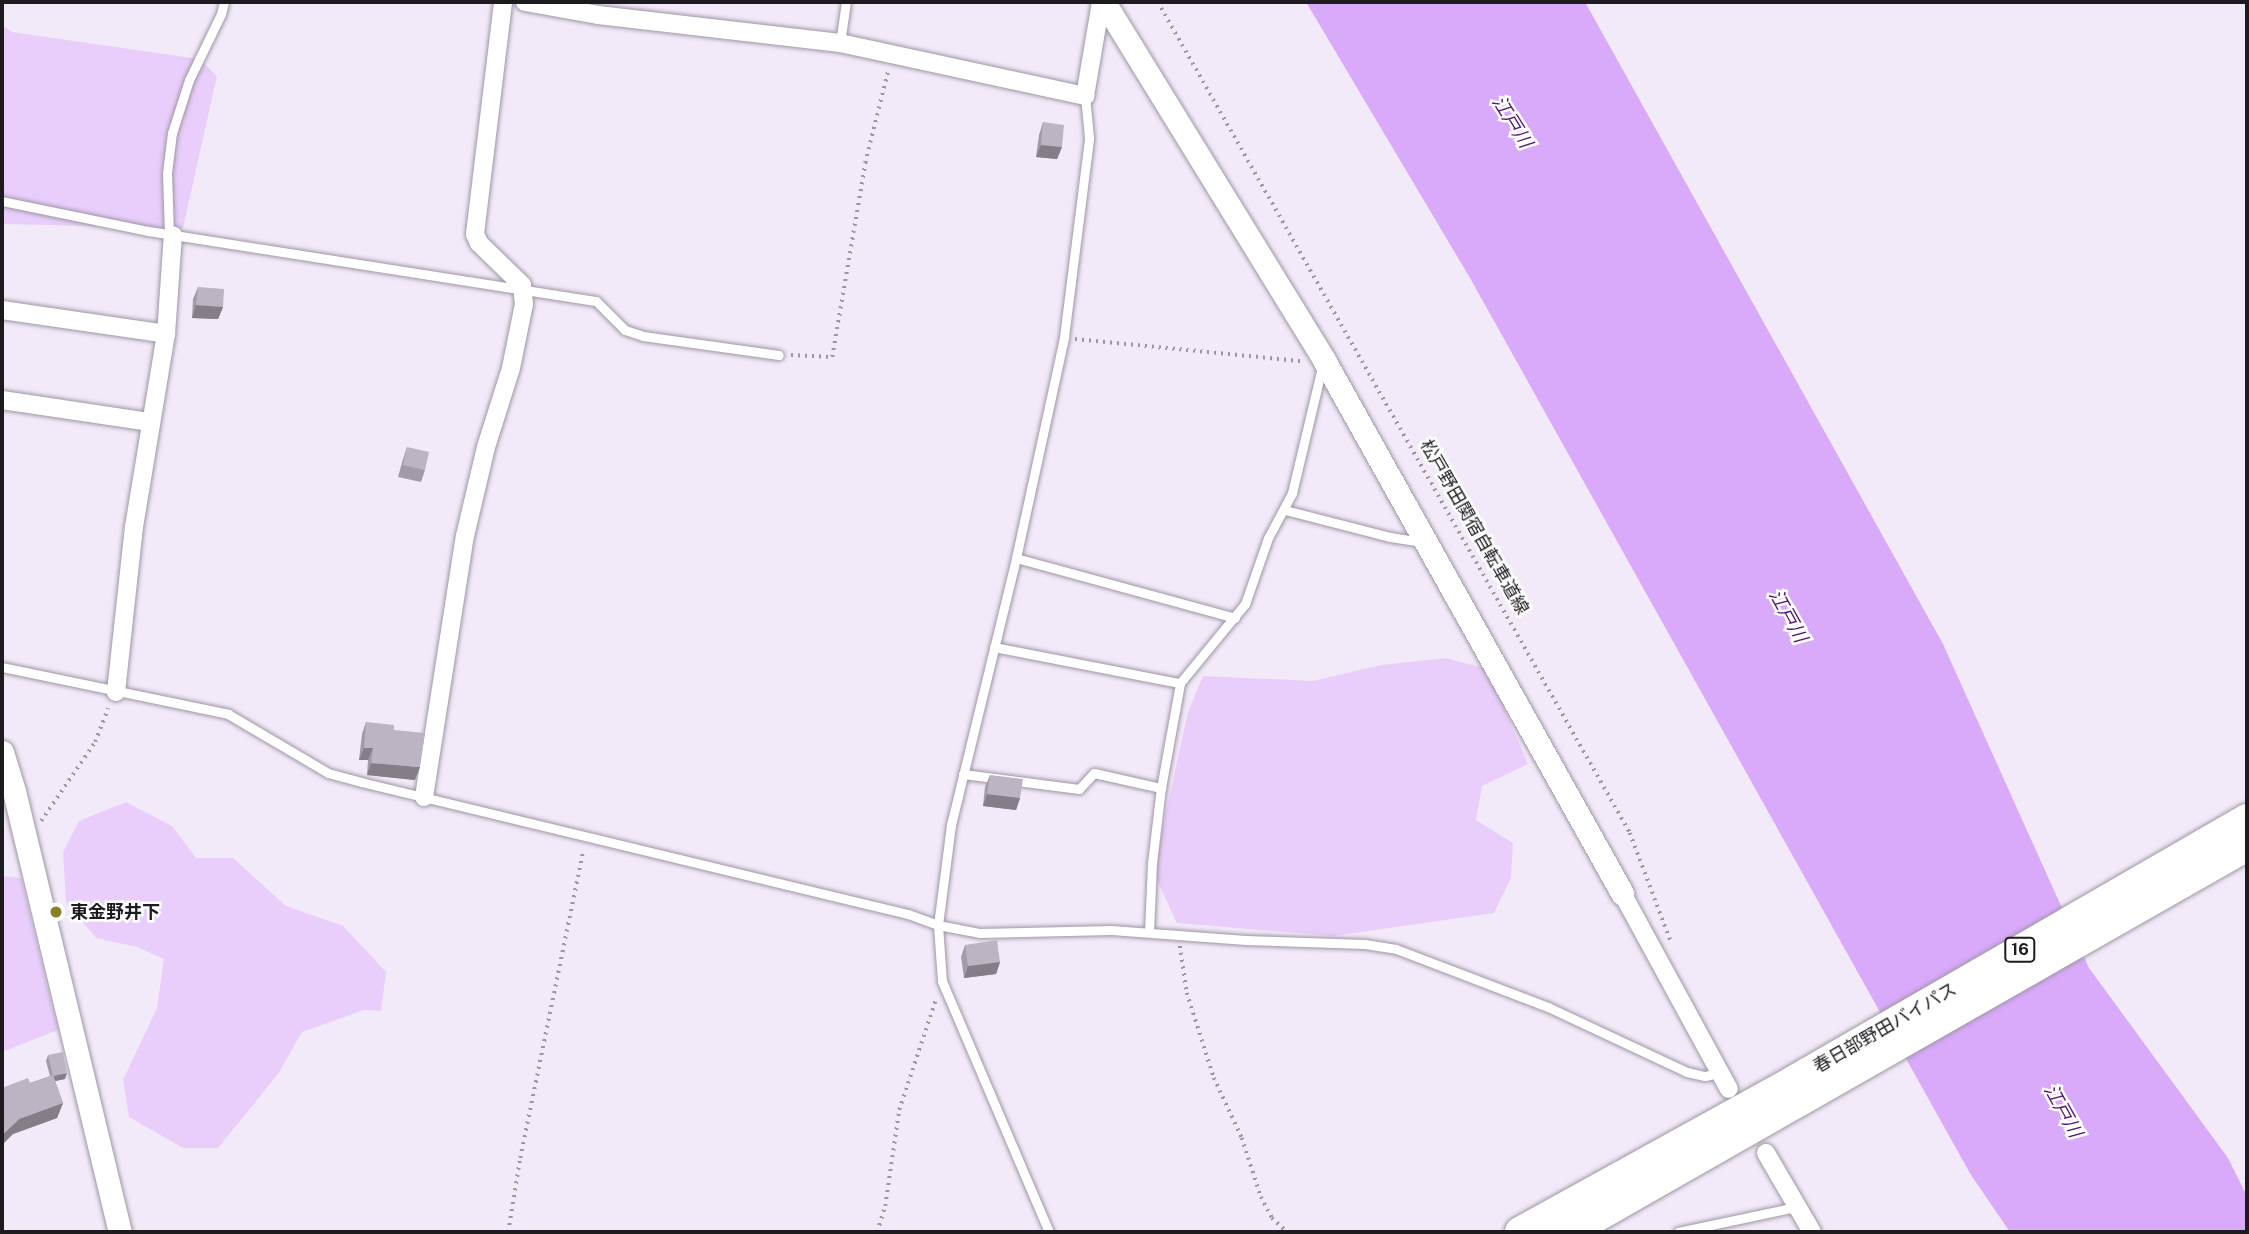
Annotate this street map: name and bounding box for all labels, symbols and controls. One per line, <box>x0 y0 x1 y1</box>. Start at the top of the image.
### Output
water label: 江戸川 <box>1487 92 1537 152</box>
street label: 松戸野田関宿自転車道線 <box>1415 436 1533 618</box>
water label: 江戸川 <box>1764 586 1812 646</box>
place label: 東金野井下 <box>70 901 160 923</box>
marker: 東金野井下 <box>48 904 64 920</box>
road number: 16 <box>2004 938 2036 962</box>
street label: 春日部野田バイパス <box>1809 978 1961 1078</box>
water label: 江戸川 <box>2039 1081 2087 1141</box>

